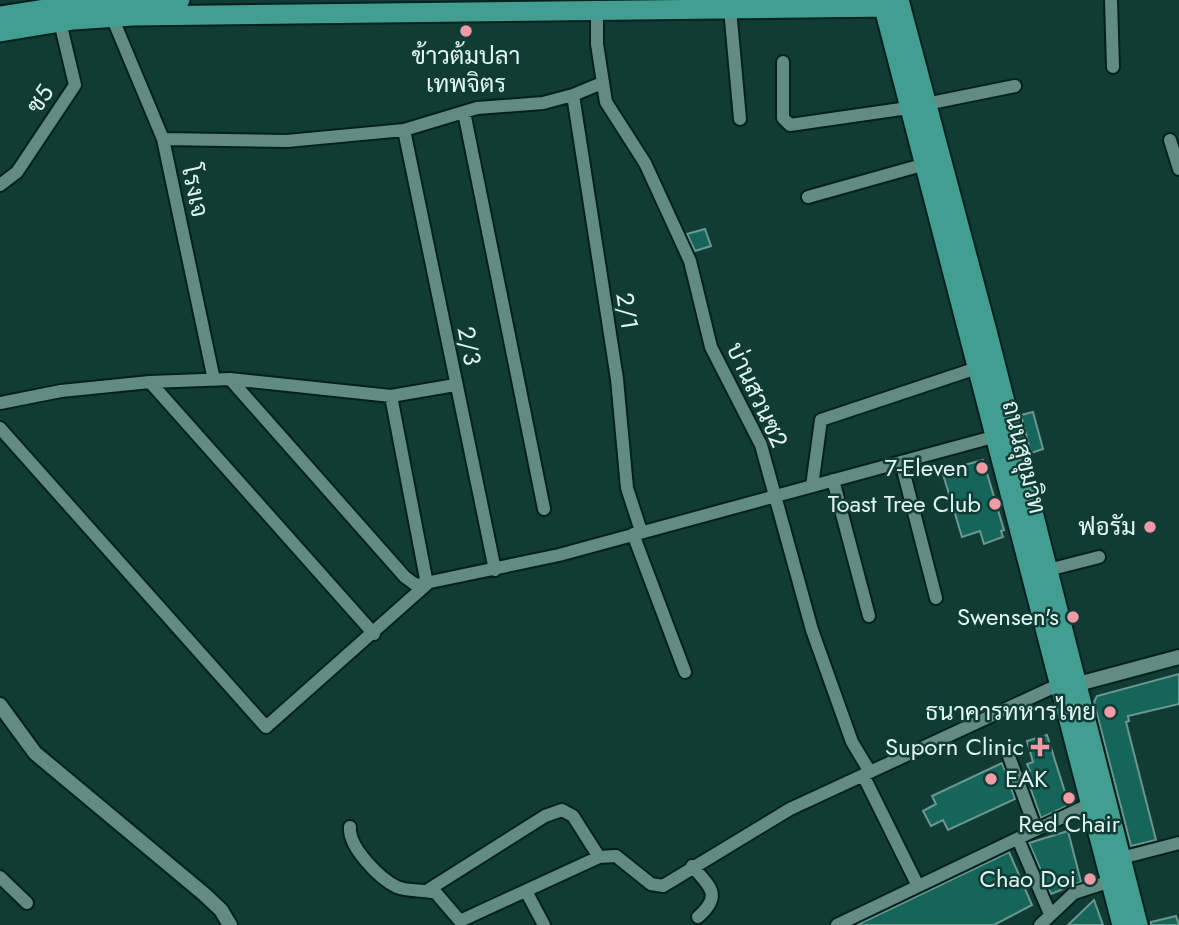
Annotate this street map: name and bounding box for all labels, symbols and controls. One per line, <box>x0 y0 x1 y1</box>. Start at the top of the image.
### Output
marker: ข้าวต้มปลา เทพจิตร <box>458 23 474 39</box>
place label: ข้าวต้มปลา เทพจิตร <box>412 38 520 101</box>
street label: ซ5 <box>17 77 62 120</box>
street label: โรงเจ <box>173 160 218 220</box>
street label: 2/1 <box>607 290 648 332</box>
street label: 2/3 <box>449 323 490 368</box>
street label: บ่านสวนซ2 <box>718 336 797 453</box>
street label: ถนนสุขุมวิท <box>994 397 1055 517</box>
place label: 7-Eleven <box>884 450 968 485</box>
marker: 7-Eleven <box>974 460 990 476</box>
place label: Toast Tree Club <box>828 486 981 521</box>
marker: Toast Tree Club <box>987 496 1003 512</box>
place label: ฟอรัม <box>1078 509 1136 544</box>
marker: ฟอรัม <box>1142 519 1158 535</box>
place label: Swensen's <box>957 599 1059 634</box>
marker: Swensen's <box>1065 609 1081 625</box>
place label: ธนาคารทหารไทย <box>925 694 1096 729</box>
marker: ธนาคารทหารไทย <box>1102 704 1118 720</box>
place label: Suporn Clinic <box>885 729 1024 764</box>
marker: Suporn Clinic <box>1030 737 1050 757</box>
place label: EAK <box>1005 761 1048 796</box>
marker: EAK <box>983 771 999 787</box>
marker: Red Chair <box>1061 790 1077 806</box>
place label: Red Chair <box>1018 806 1121 841</box>
place label: Chao Doi <box>979 861 1076 896</box>
marker: Chao Doi <box>1082 871 1098 887</box>

